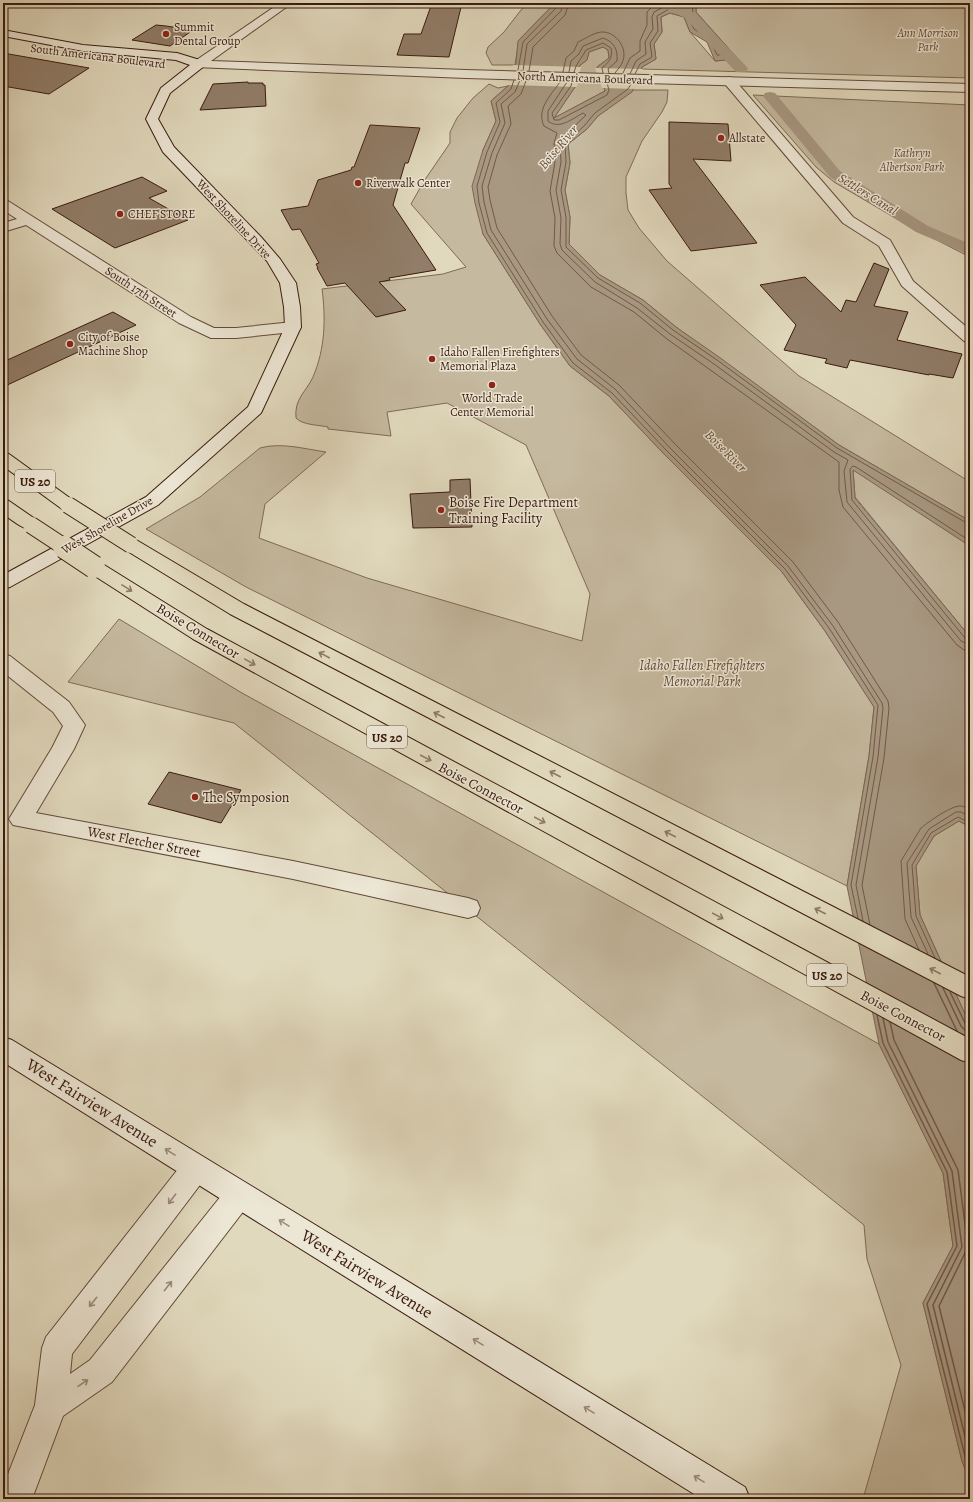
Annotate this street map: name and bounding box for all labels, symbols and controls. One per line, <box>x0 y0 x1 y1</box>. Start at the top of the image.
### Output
place label: Summit Dental Group <box>174 19 240 49</box>
park label: Ann Morrison Park <box>896 25 959 55</box>
marker: Summit Dental Group <box>161 29 171 39</box>
street label: South Americana Boulevard <box>30 40 167 72</box>
street label: North Americana Boulevard <box>517 68 654 88</box>
water label: Boise River <box>535 121 582 173</box>
place label: Allstate <box>728 130 765 146</box>
marker: Allstate <box>716 133 726 143</box>
park label: Kathryn Albertson Park <box>879 145 945 175</box>
water label: Settlers Canal <box>835 169 901 219</box>
street label: West Shoreline Drive <box>192 175 275 262</box>
place label: Riverwalk Center <box>366 175 451 191</box>
marker: Riverwalk Center <box>353 178 363 188</box>
place label: CHEF'STORE <box>128 206 195 222</box>
marker: CHEF'STORE <box>115 209 125 219</box>
street label: South 17th Street <box>102 263 180 321</box>
place label: City of Boise Machine Shop <box>78 329 148 359</box>
marker: City of Boise Machine Shop <box>65 339 75 349</box>
place label: Idaho Fallen Firefighters Memorial Plaza <box>440 344 560 374</box>
marker: Idaho Fallen Firefighters Memorial Plaza <box>427 354 437 364</box>
marker: World Trade Center Memorial <box>487 380 497 390</box>
place label: World Trade Center Memorial <box>450 390 534 420</box>
water label: Boise River <box>701 426 751 476</box>
road number: US 20 <box>15 470 55 492</box>
street label: West Shoreline Drive <box>58 492 156 558</box>
place label: Boise Fire Department Training Facility <box>449 493 579 528</box>
marker: Boise Fire Department Training Facility <box>436 505 446 515</box>
one-way arrow <box>121 584 132 592</box>
street label: Boise Connector <box>153 599 244 664</box>
one-way arrow <box>318 650 330 658</box>
park label: Idaho Fallen Firefighters Memorial Park <box>639 656 765 691</box>
one-way arrow <box>244 659 256 666</box>
one-way arrow <box>433 710 445 718</box>
road number: US 20 <box>367 726 407 748</box>
one-way arrow <box>420 755 432 762</box>
street label: Boise Connector <box>435 758 527 819</box>
one-way arrow <box>549 770 561 777</box>
place label: The Symposion <box>203 788 290 807</box>
marker: The Symposion <box>190 792 200 802</box>
one-way arrow <box>534 816 546 824</box>
street label: West Fletcher Street <box>85 822 203 862</box>
one-way arrow <box>664 830 676 837</box>
one-way arrow <box>814 907 826 915</box>
one-way arrow <box>712 913 724 920</box>
road number: US 20 <box>807 964 847 986</box>
one-way arrow <box>930 967 942 974</box>
street label: Boise Connector <box>857 986 949 1047</box>
street label: West Fairview Avenue <box>21 1053 162 1153</box>
one-way arrow <box>165 1148 176 1156</box>
one-way arrow <box>168 1193 177 1204</box>
one-way arrow <box>278 1218 290 1226</box>
street label: West Fairview Avenue <box>296 1224 437 1324</box>
one-way arrow <box>164 1280 172 1291</box>
one-way arrow <box>89 1296 97 1307</box>
one-way arrow <box>472 1338 484 1346</box>
one-way arrow <box>77 1379 88 1387</box>
one-way arrow <box>583 1406 595 1414</box>
one-way arrow <box>694 1474 705 1483</box>

